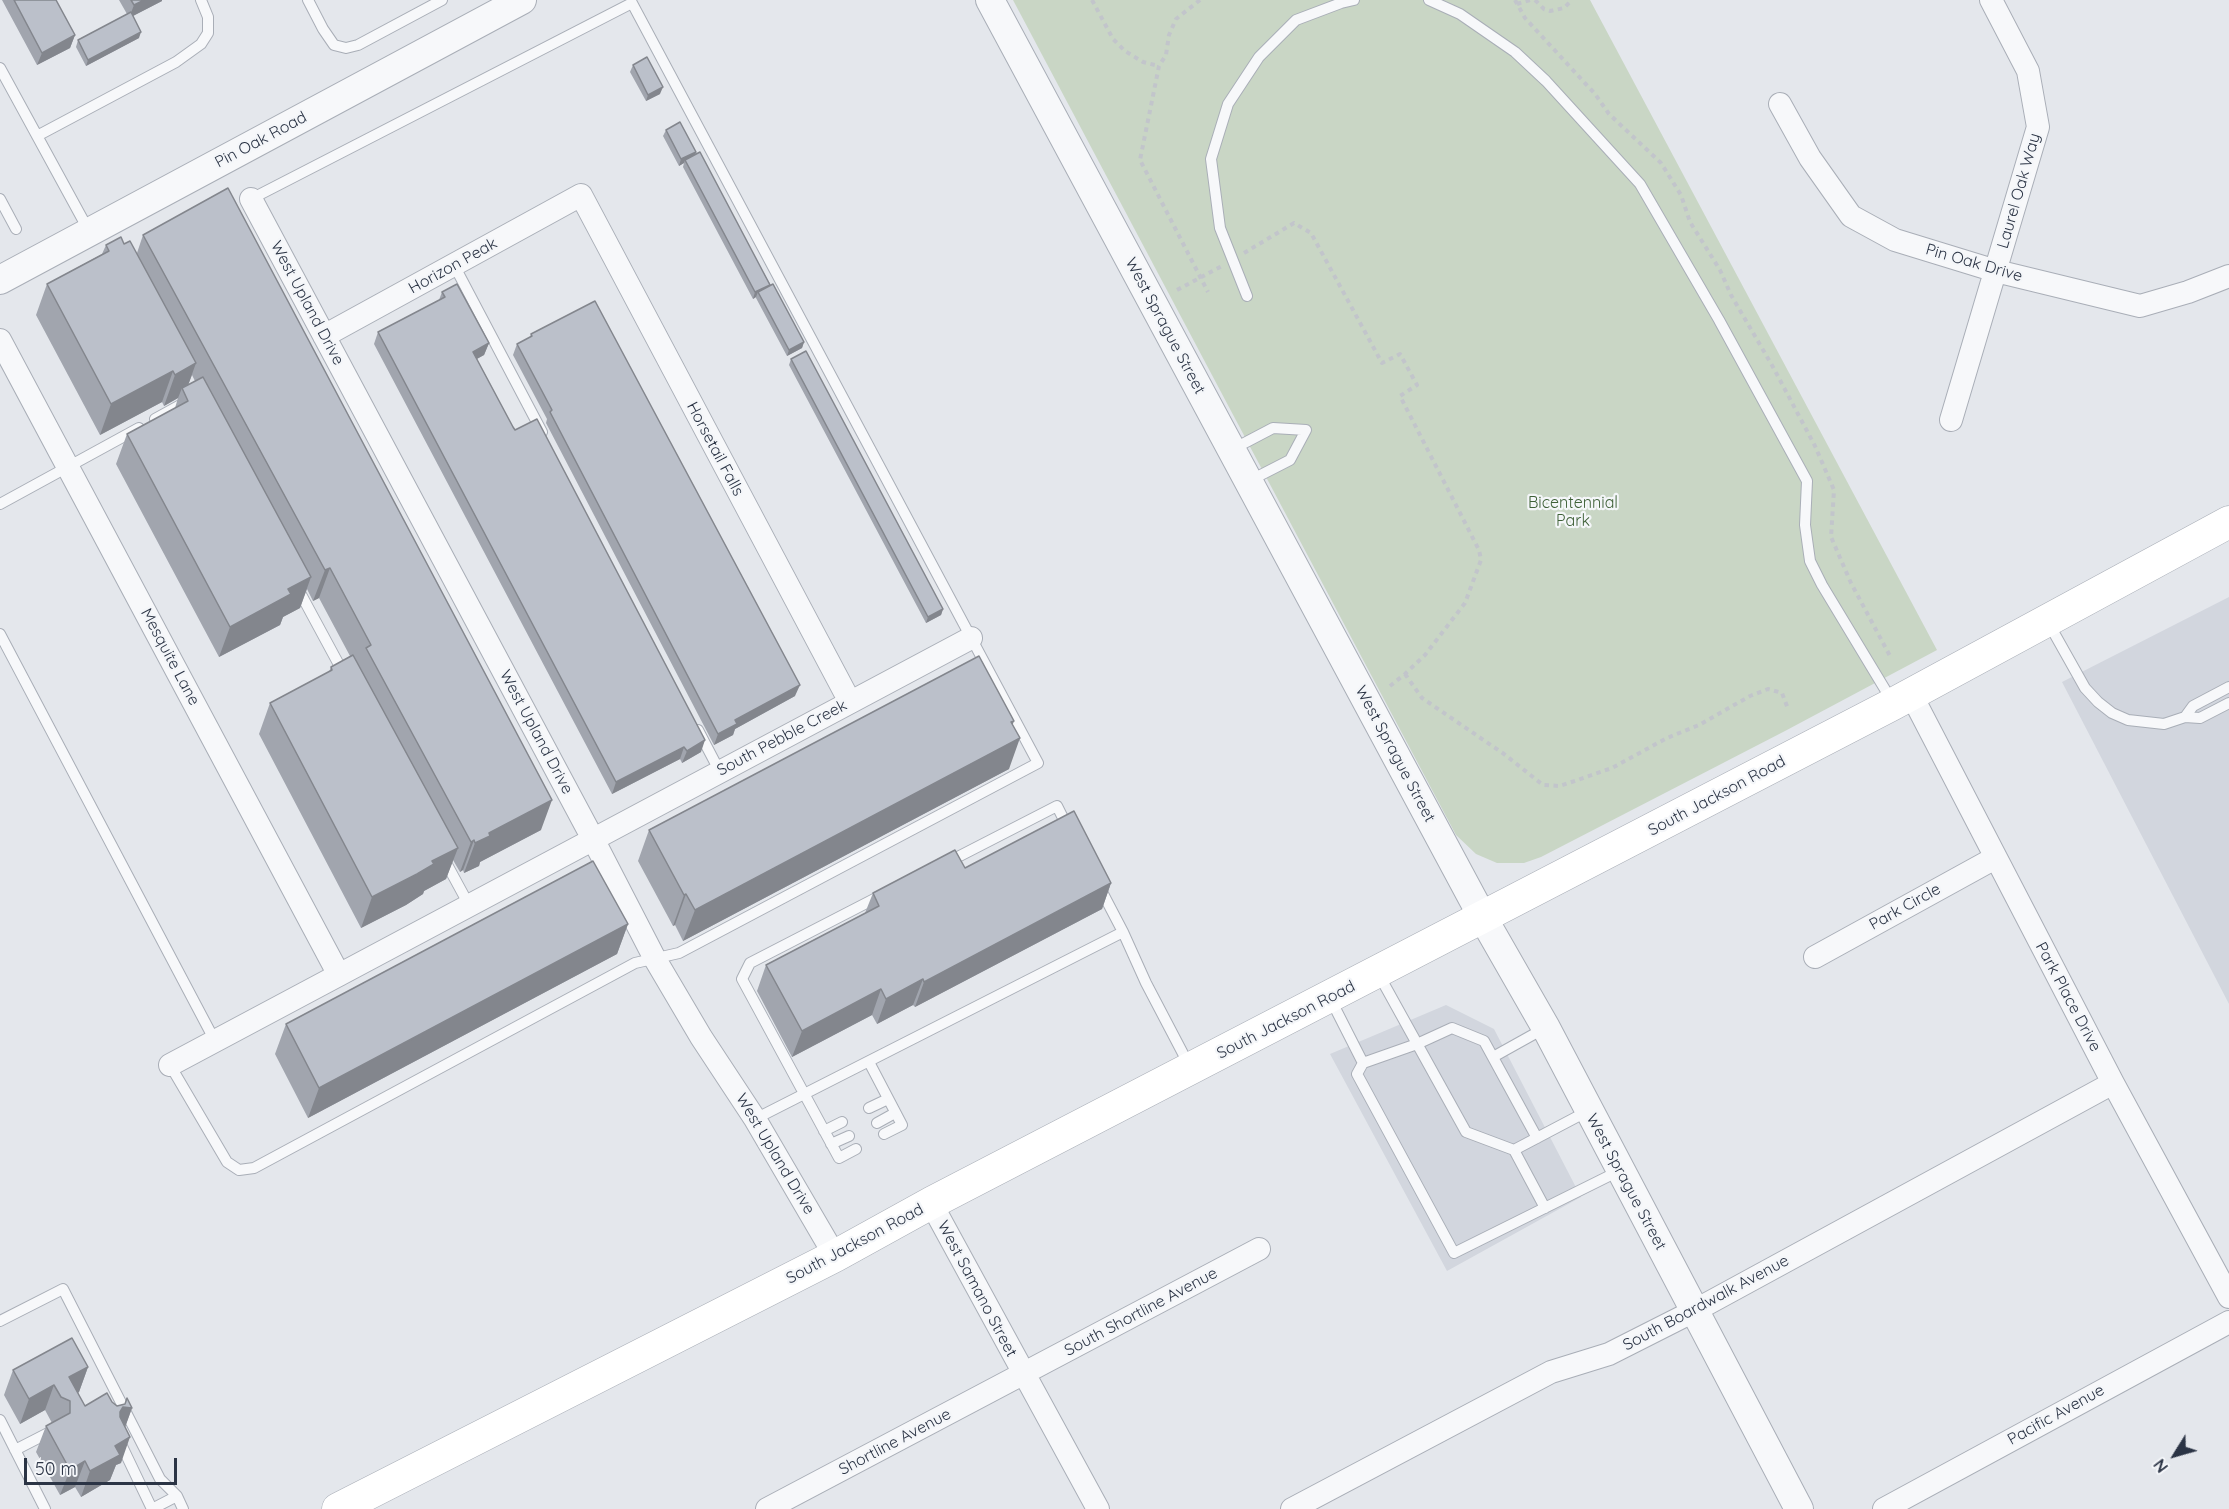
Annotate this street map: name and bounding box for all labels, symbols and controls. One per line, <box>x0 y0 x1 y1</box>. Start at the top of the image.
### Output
street label: Pin Oak Road <box>212 108 310 172</box>
street label: Laurel Oak Way <box>1993 131 2045 251</box>
street label: Horizon Peak <box>405 234 501 298</box>
street label: West Upland Drive <box>266 238 348 368</box>
street label: Pin Oak Drive <box>1923 240 2025 286</box>
street label: West Sprague Street <box>1121 254 1209 398</box>
street label: Horsetail Falls <box>682 399 748 499</box>
park label: Bicentennial Park <box>1528 493 1618 531</box>
street label: Mesquite Lane <box>136 605 204 709</box>
street label: West Upland Drive <box>495 667 577 797</box>
street label: West Sprague Street <box>1351 682 1439 826</box>
street label: South Pebble Creek <box>714 696 850 780</box>
street label: South Jackson Road <box>1645 752 1789 840</box>
street label: Park Circle <box>1866 880 1944 934</box>
street label: Park Place Drive <box>2031 939 2105 1055</box>
street label: South Jackson Road <box>1214 977 1358 1063</box>
street label: West Upland Drive <box>731 1090 819 1218</box>
street label: West Sprague Street <box>1582 1110 1670 1254</box>
street label: South Jackson Road <box>783 1200 927 1288</box>
street label: West Samano Street <box>933 1218 1021 1360</box>
street label: South Boardwalk Avenue <box>1620 1251 1792 1355</box>
street label: South Shortline Avenue <box>1061 1264 1221 1360</box>
street label: Pacific Avenue <box>2004 1381 2108 1449</box>
street label: Shortline Avenue <box>836 1404 954 1480</box>
north arrow <box>2145 1425 2205 1485</box>
scale bar <box>27 1446 180 1484</box>
text: N <box>2149 1455 2172 1477</box>
text: 50 m <box>35 1457 77 1480</box>

